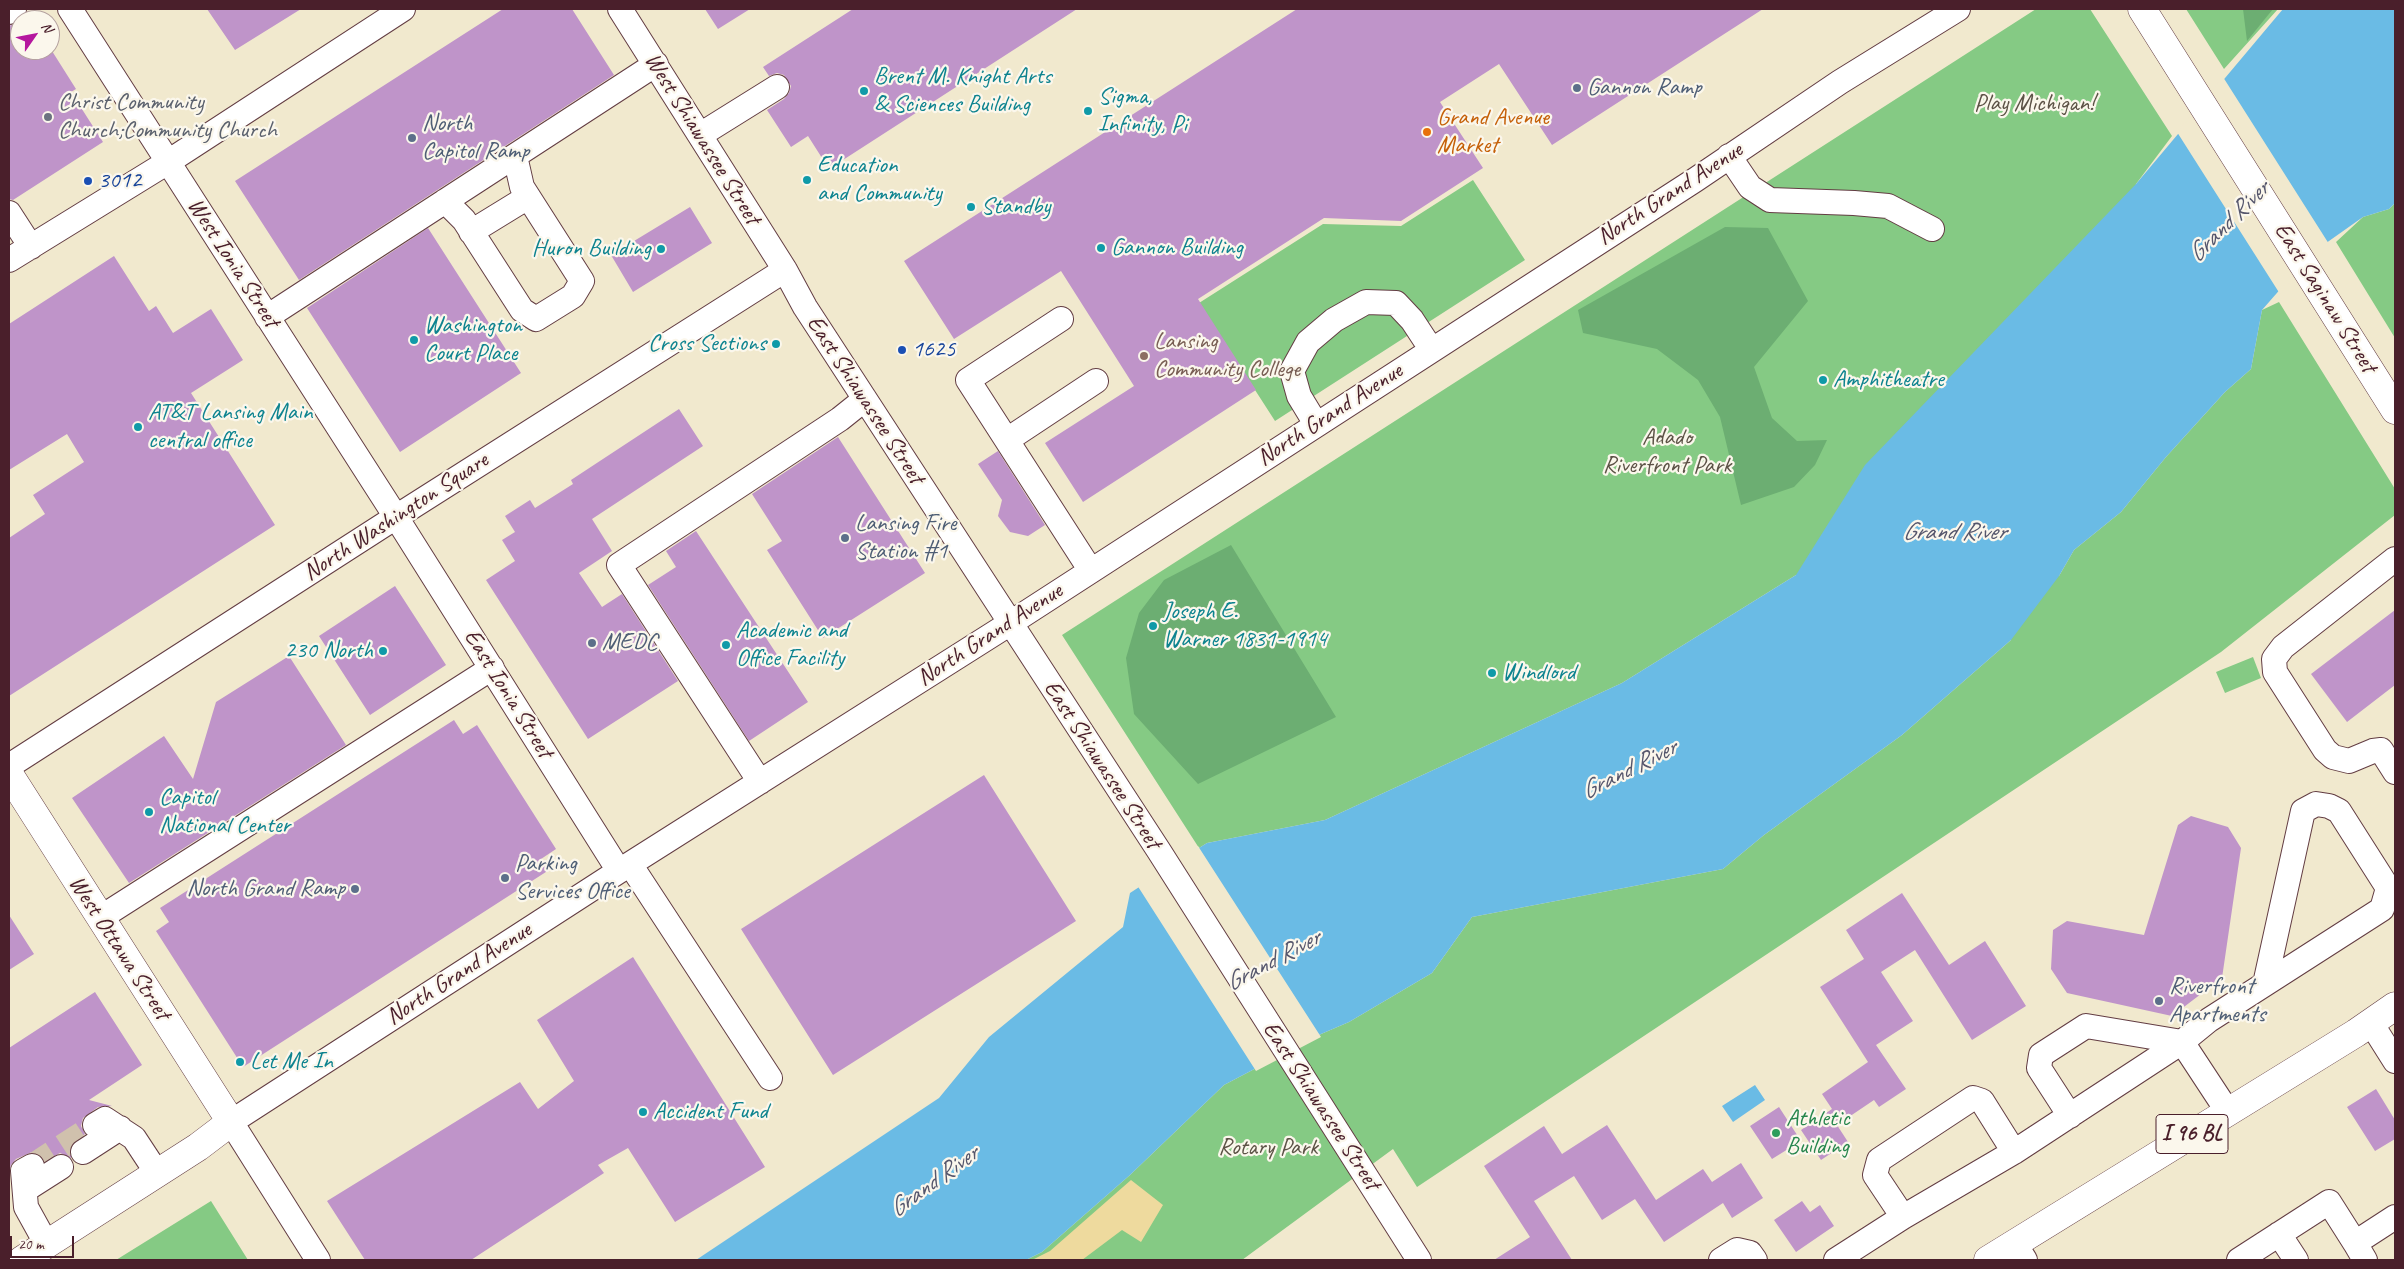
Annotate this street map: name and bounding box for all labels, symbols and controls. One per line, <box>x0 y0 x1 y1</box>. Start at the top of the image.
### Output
north arrow <box>10 10 60 60</box>
text: N <box>38 19 57 35</box>
street label: West Shiawassee Street <box>638 48 766 230</box>
place label: Brent M. Knight Arts & Sciences Building <box>874 63 1051 119</box>
place label: Gannon Ramp <box>1587 74 1702 102</box>
marker: Gannon Ramp <box>1571 82 1583 94</box>
place label: Sigma, Infinity, Pi <box>1098 83 1187 139</box>
marker: Brent M. Knight Arts & Sciences Building <box>858 85 870 97</box>
place label: Christ Community Church;Community Church <box>58 89 277 145</box>
park label: Play Michigan! <box>1974 90 2094 118</box>
place label: Grand Avenue Market <box>1437 104 1549 160</box>
marker: Sigma, Infinity, Pi <box>1082 105 1094 117</box>
place label: North Capitol Ramp <box>422 110 529 166</box>
marker: Christ Community Church;Community Church <box>42 111 54 123</box>
marker: Grand Avenue Market <box>1421 126 1433 138</box>
marker: North Capitol Ramp <box>406 132 418 144</box>
street label: North Grand Avenue <box>1592 136 1748 252</box>
place label: Education and Community <box>817 152 942 208</box>
place label: 3012 <box>98 167 141 195</box>
marker: Education and Community <box>801 174 813 186</box>
marker: 3012 <box>82 175 94 187</box>
water label: Grand River <box>2182 175 2276 269</box>
street label: West Ionia Street <box>181 193 285 333</box>
place label: Standby <box>981 193 1050 221</box>
marker: Standby <box>965 201 977 213</box>
street label: East Saginaw Street <box>2267 218 2383 378</box>
place label: Gannon Building <box>1111 234 1243 262</box>
place label: Huron Building <box>532 235 651 263</box>
marker: Gannon Building <box>1095 242 1107 254</box>
marker: Huron Building <box>655 243 667 255</box>
street label: East Shiawassee Street <box>800 310 930 490</box>
place label: Washington Court Place <box>424 312 522 368</box>
place label: Lansing Community College <box>1154 328 1300 384</box>
place label: Cross Sections <box>648 330 766 358</box>
marker: Washington Court Place <box>408 334 420 346</box>
place label: 1625 <box>912 336 955 364</box>
marker: Cross Sections <box>770 338 782 350</box>
marker: 1625 <box>896 344 908 356</box>
marker: Lansing Community College <box>1138 350 1150 362</box>
street label: North Grand Avenue <box>1252 357 1408 473</box>
place label: Amphitheatre <box>1833 366 1944 394</box>
marker: Amphitheatre <box>1817 374 1829 386</box>
place label: AT&T Lansing Main central office <box>148 399 313 455</box>
marker: AT&T Lansing Main central office <box>132 421 144 433</box>
park label: Adado Riverfront Park <box>1603 424 1731 480</box>
street label: North Washington Square <box>298 446 494 588</box>
place label: Lansing Fire Station #1 <box>855 510 956 566</box>
water label: Grand River <box>1903 517 2005 547</box>
marker: Lansing Fire Station #1 <box>839 532 851 544</box>
street label: North Grand Avenue <box>912 577 1068 693</box>
place label: Joseph E. Warner 1831-1914 <box>1163 598 1327 654</box>
place label: Academic and Office Facility <box>736 617 847 673</box>
marker: Joseph E. Warner 1831-1914 <box>1147 620 1159 632</box>
street label: East Ionia Street <box>457 624 559 764</box>
place label: MEDC <box>602 629 657 657</box>
place label: 230 North <box>284 637 373 665</box>
marker: MEDC <box>586 637 598 649</box>
marker: Academic and Office Facility <box>720 639 732 651</box>
marker: 230 North <box>377 645 389 657</box>
place label: Windlord <box>1502 659 1575 687</box>
marker: Windlord <box>1486 667 1498 679</box>
street label: East Shiawassee Street <box>1037 675 1167 855</box>
water label: Grand River <box>1576 733 1682 807</box>
place label: Capitol National Center <box>159 784 290 840</box>
marker: Capitol National Center <box>143 806 155 818</box>
place label: Parking Services Office <box>515 850 630 906</box>
street label: West Ottawa Street <box>62 870 176 1026</box>
marker: Parking Services Office <box>499 872 511 884</box>
place label: North Grand Ramp <box>186 875 345 903</box>
marker: North Grand Ramp <box>349 883 361 895</box>
street label: North Grand Avenue <box>381 916 537 1032</box>
water label: Grand River <box>1221 924 1325 998</box>
place label: Riverfront Apartments <box>2169 973 2265 1029</box>
marker: Riverfront Apartments <box>2153 995 2165 1007</box>
street label: East Shiawassee Street <box>1256 1016 1386 1196</box>
place label: Let Me In <box>250 1048 333 1076</box>
marker: Let Me In <box>234 1056 246 1068</box>
place label: Accident Fund <box>653 1098 768 1126</box>
place label: Athletic Building <box>1786 1105 1850 1161</box>
marker: Accident Fund <box>637 1106 649 1118</box>
road number: I 96 BL <box>2156 1114 2228 1154</box>
marker: Athletic Building <box>1770 1127 1782 1139</box>
park label: Rotary Park <box>1218 1134 1318 1162</box>
water label: Grand River <box>884 1140 984 1224</box>
scale bar <box>12 1226 76 1258</box>
text: 20 m <box>18 1235 44 1254</box>

